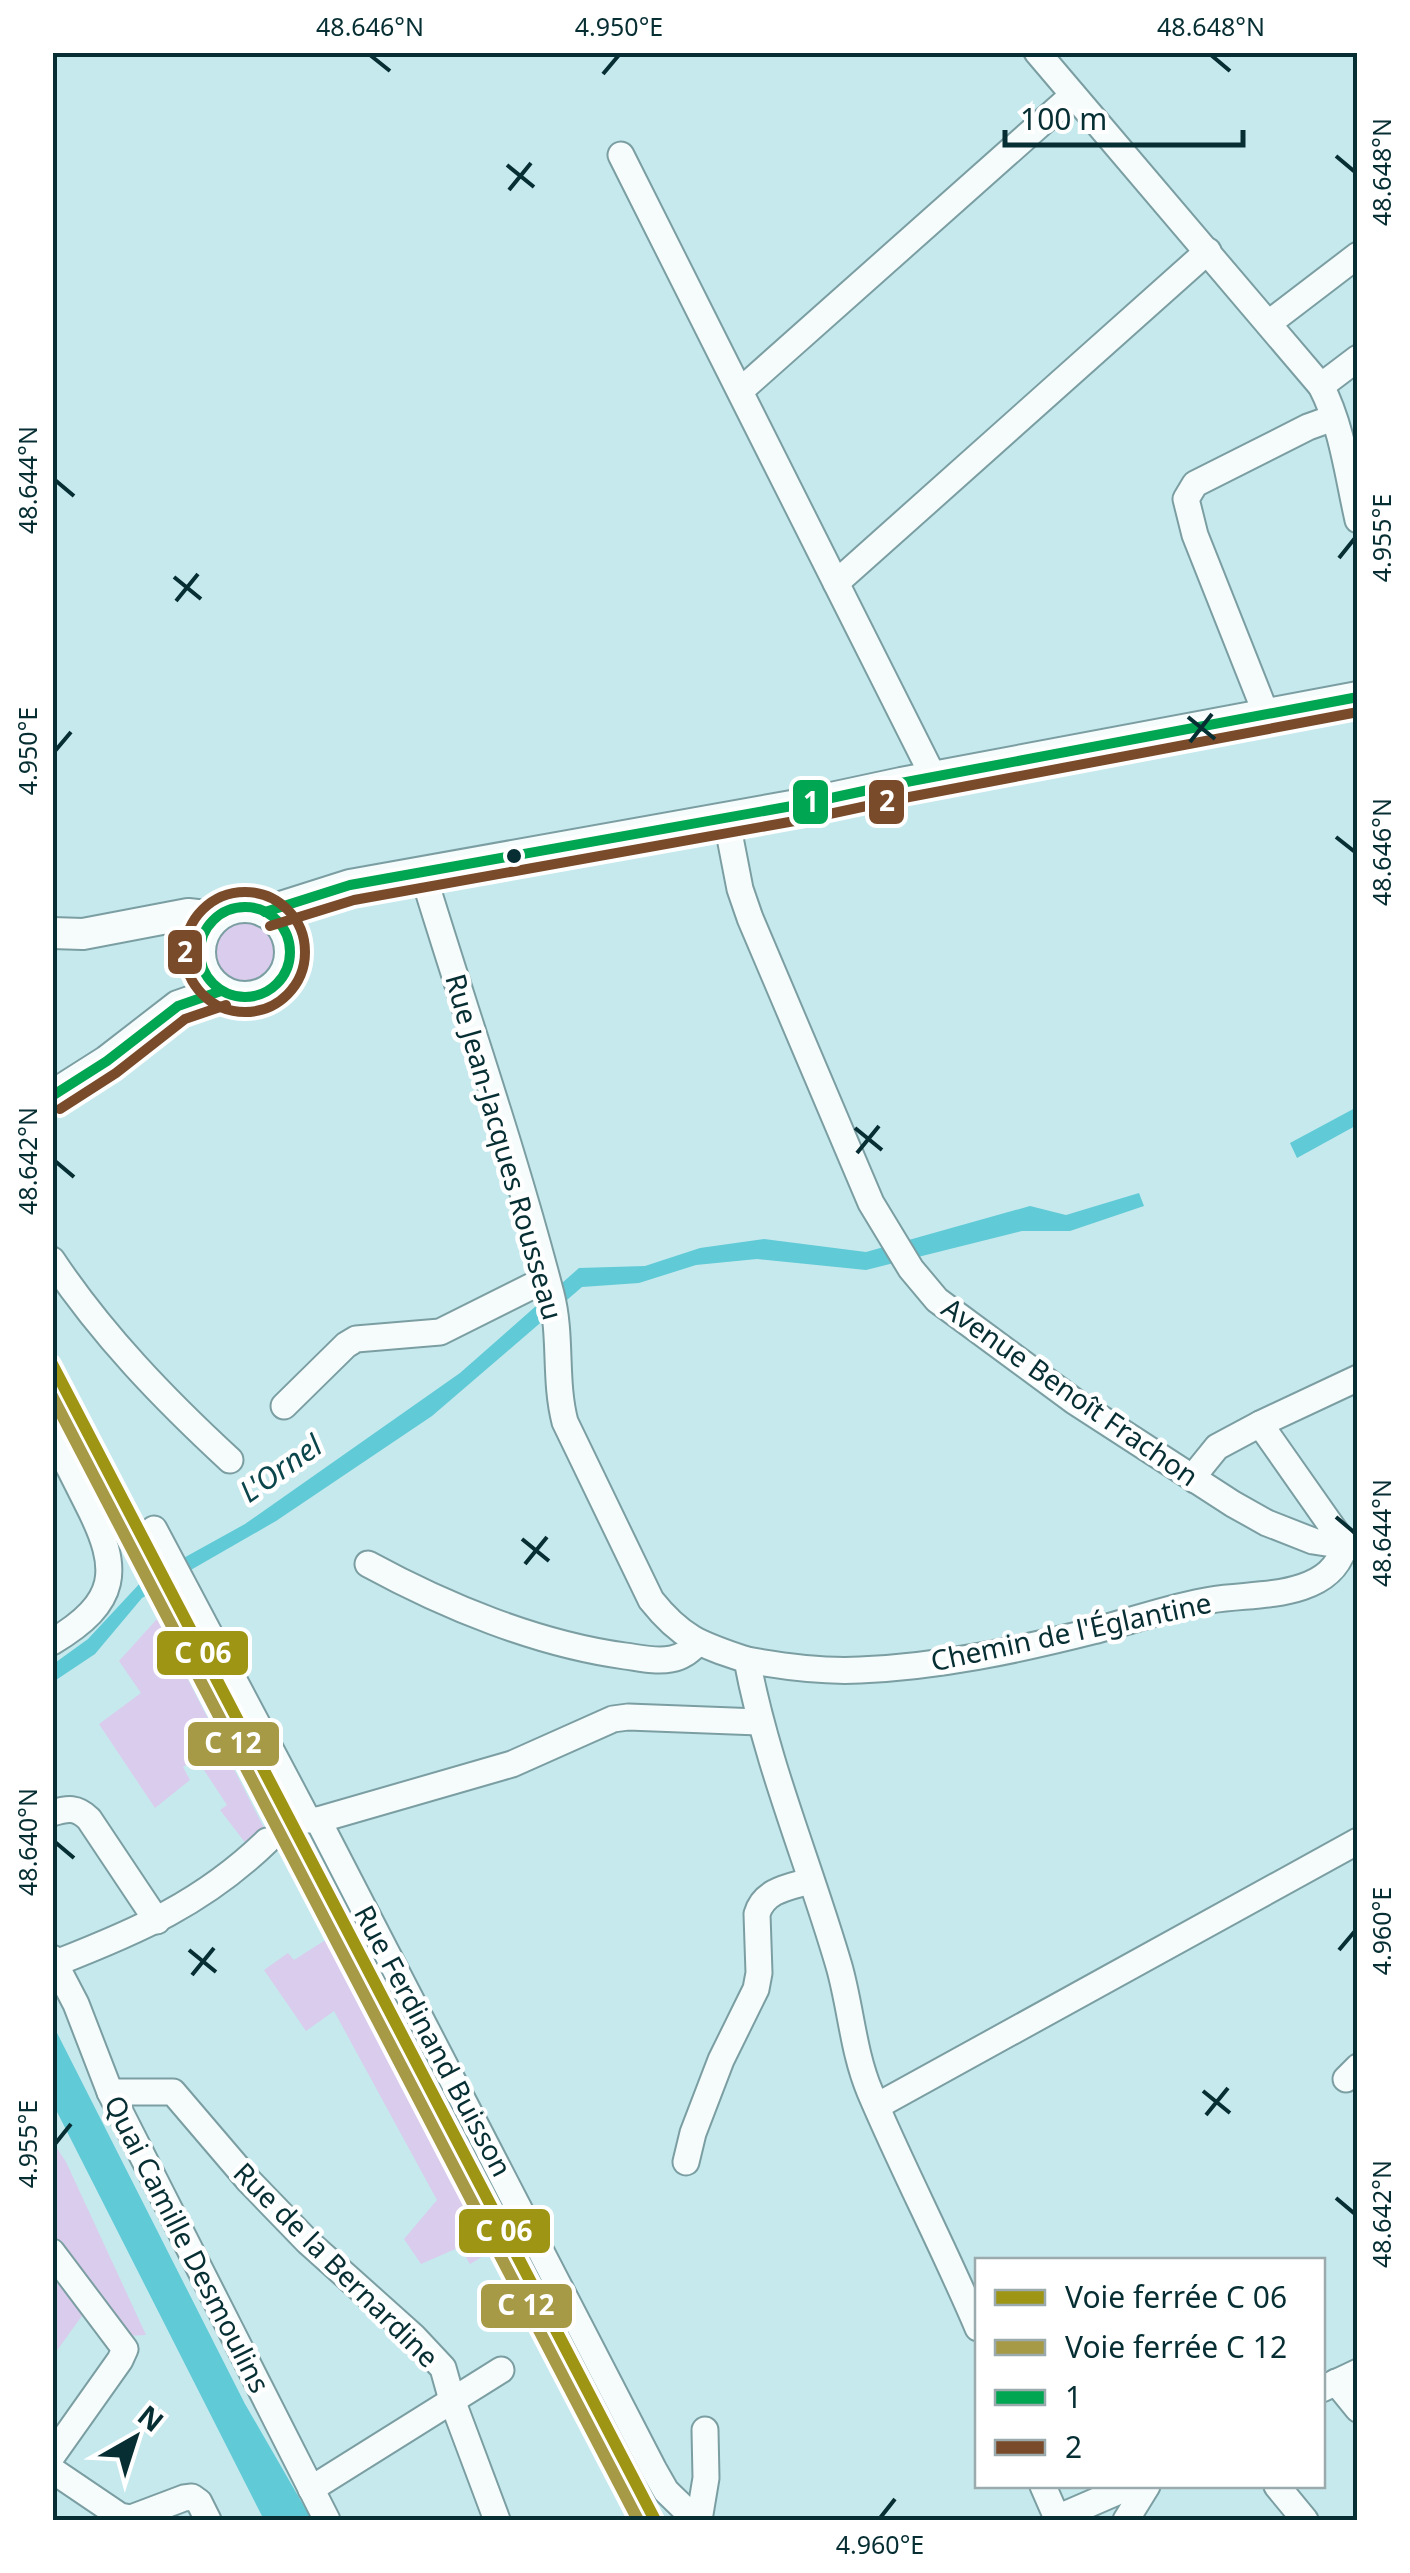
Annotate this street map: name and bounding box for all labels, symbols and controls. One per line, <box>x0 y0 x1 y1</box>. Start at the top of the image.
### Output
text: 48.646°N <box>316 9 424 43</box>
text: 4.950°E <box>575 9 663 43</box>
text: 48.648°N <box>1157 9 1265 43</box>
scale bar <box>1005 85 1242 147</box>
text: 100 m <box>1020 98 1107 139</box>
text: 48.648°N <box>1364 118 1398 226</box>
text: 48.644°N <box>10 426 44 534</box>
text: 4.955°E <box>1364 494 1398 582</box>
text: 4.950°E <box>10 707 44 795</box>
line badge: 1 <box>791 778 830 826</box>
line badge: 2 <box>867 778 906 826</box>
text: 2 <box>879 781 895 819</box>
text: 1 <box>803 782 819 820</box>
text: 48.646°N <box>1364 798 1398 906</box>
unlabelled marker <box>504 846 524 866</box>
line badge: 2 <box>166 928 204 976</box>
text: 2 <box>177 932 193 970</box>
street label: Rue Jean-Jacques Rousseau <box>437 969 573 1324</box>
text: 48.642°N <box>10 1107 44 1215</box>
street label: Avenue Benoît Frachon <box>935 1288 1206 1494</box>
water label: L'Ornel <box>231 1424 331 1511</box>
text: 48.644°N <box>1364 1479 1398 1587</box>
street label: Chemin de l'Églantine <box>927 1583 1215 1679</box>
line badge: C 06 <box>155 1629 250 1677</box>
text: C 06 <box>174 1633 232 1671</box>
line badge: C 12 <box>186 1720 281 1768</box>
text: C 12 <box>204 1723 262 1761</box>
text: 48.640°N <box>10 1788 44 1896</box>
text: 4.960°E <box>1364 1887 1398 1975</box>
street label: Rue Ferdinand Buisson <box>346 1898 522 2183</box>
street label: Quai Camille Desmoulins <box>96 2088 279 2399</box>
text: 4.955°E <box>10 2100 44 2188</box>
street label: Rue de la Bernardine <box>226 2153 448 2375</box>
text: 48.642°N <box>1364 2160 1398 2268</box>
line badge: C 06 <box>457 2207 552 2255</box>
text: C 06 <box>475 2211 533 2249</box>
legend <box>975 2258 1325 2488</box>
text: Voie ferrée C 06 <box>1065 2276 1287 2317</box>
line badge: C 12 <box>479 2282 574 2330</box>
text: C 12 <box>497 2285 555 2323</box>
text: Voie ferrée C 12 <box>1065 2326 1287 2367</box>
text: 1 <box>1065 2376 1082 2417</box>
north arrow <box>85 2388 185 2488</box>
text: N <box>131 2396 172 2440</box>
text: 2 <box>1065 2426 1082 2467</box>
text: 4.960°E <box>836 2527 924 2561</box>

